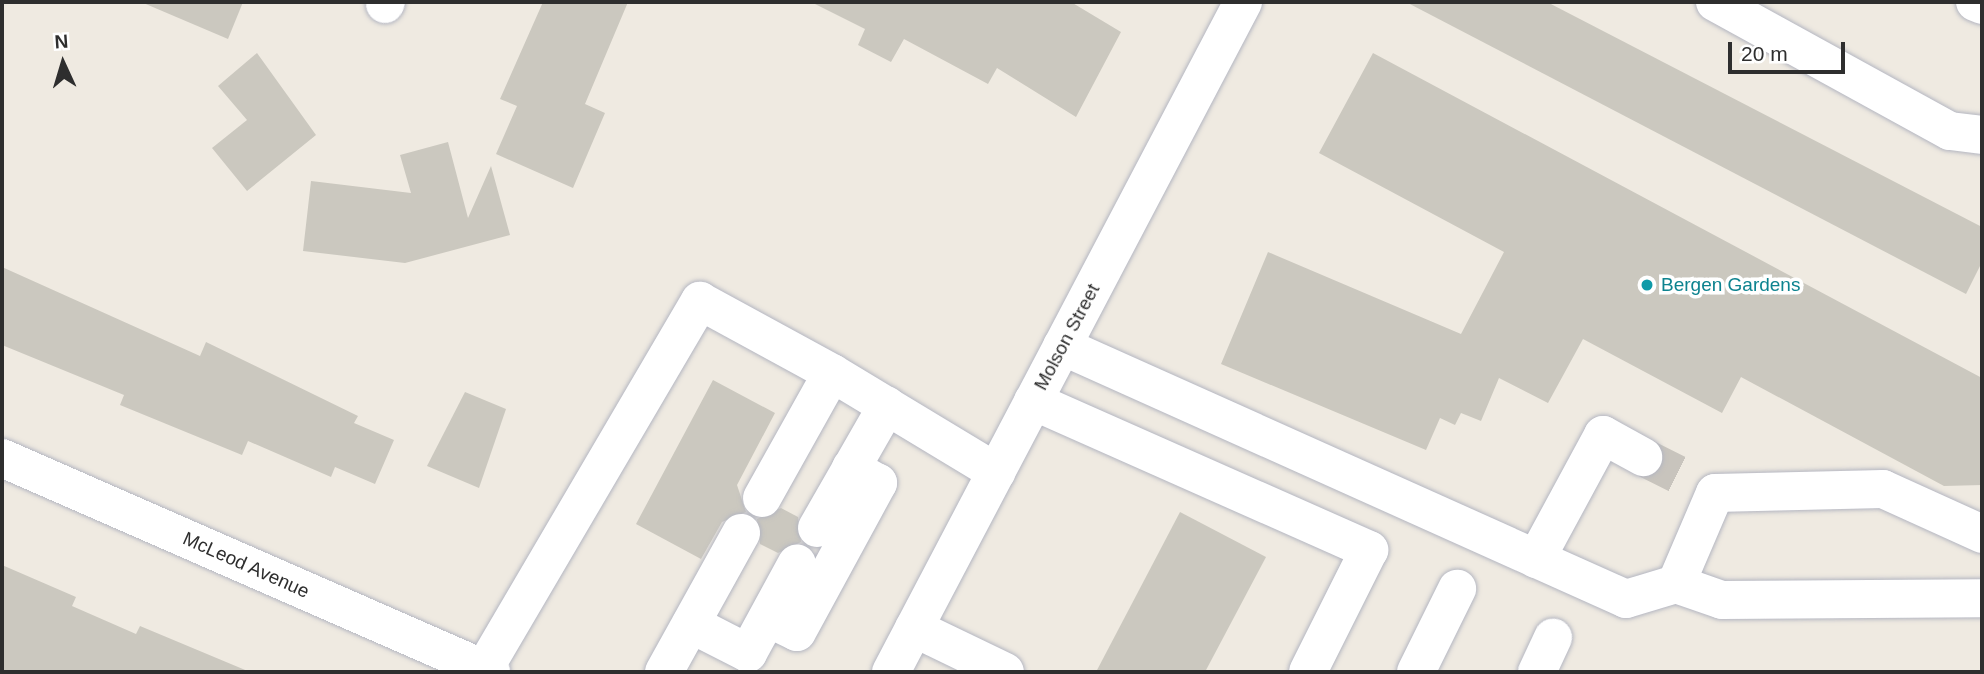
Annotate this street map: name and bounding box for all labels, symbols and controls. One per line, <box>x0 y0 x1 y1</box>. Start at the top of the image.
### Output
north arrow <box>28 28 98 98</box>
scale bar <box>1732 28 1849 72</box>
text: N <box>54 31 69 53</box>
text: 20 m <box>1741 42 1788 65</box>
place label: Bergen Gardens <box>1661 274 1800 296</box>
marker: Bergen Gardens <box>1639 277 1655 293</box>
street label: Molson Street <box>1029 280 1105 394</box>
street label: McLeod Avenue <box>179 527 313 603</box>

